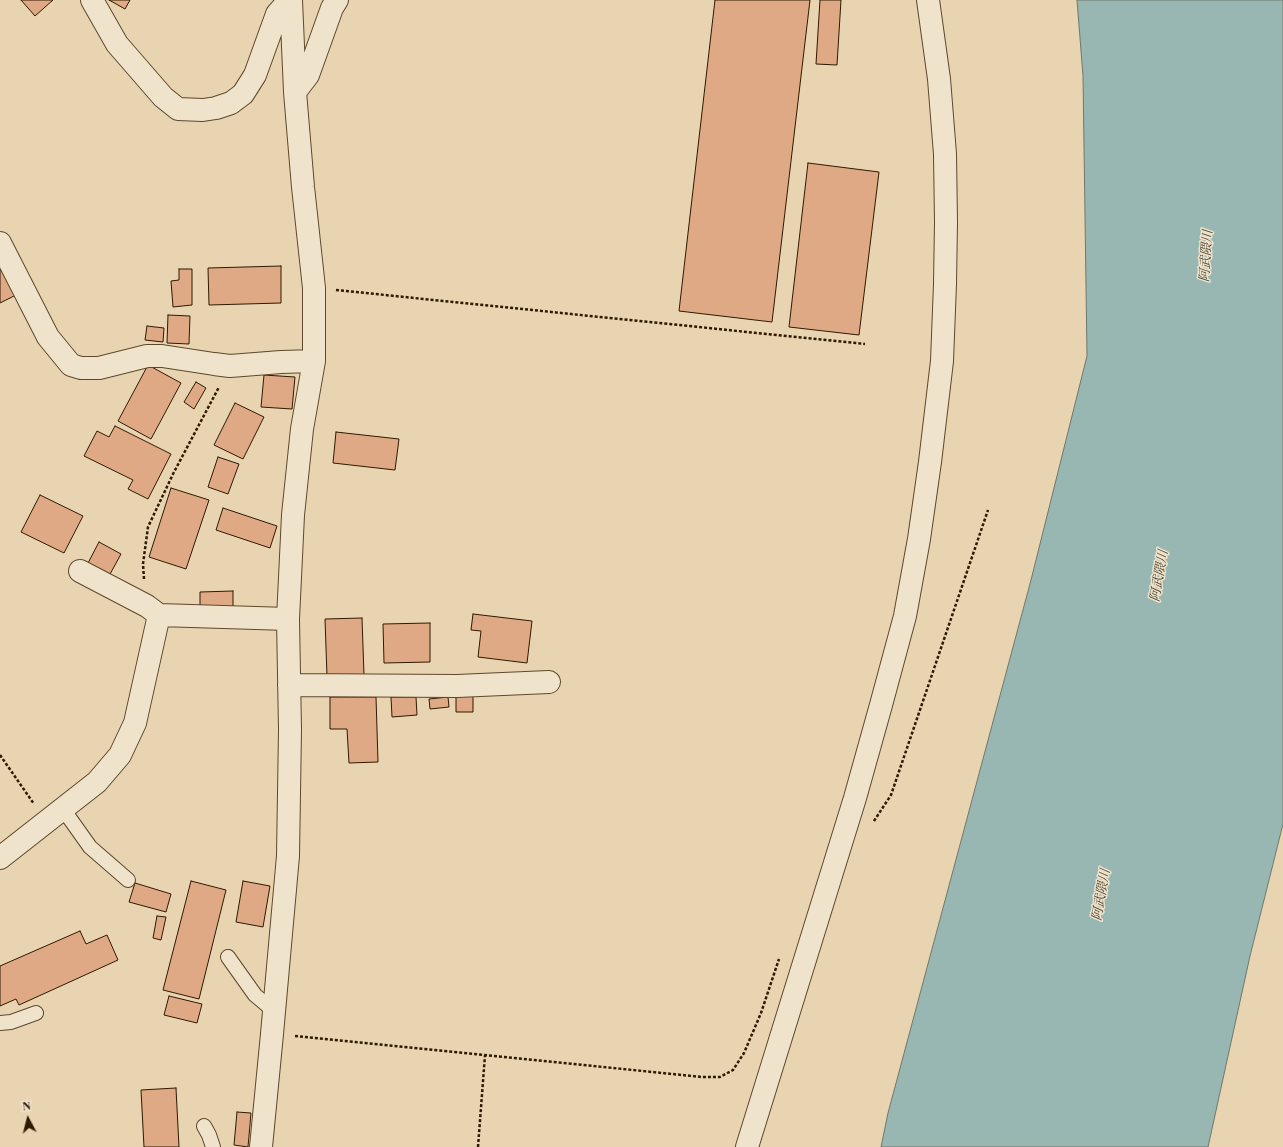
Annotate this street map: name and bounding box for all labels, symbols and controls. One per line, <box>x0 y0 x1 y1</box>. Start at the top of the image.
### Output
water label: 阿武隈川 <box>1197 230 1217 282</box>
water label: 阿武隈川 <box>1148 549 1172 603</box>
water label: 阿武隈川 <box>1090 868 1114 922</box>
north arrow <box>8 1099 48 1139</box>
text: N <box>21 1100 32 1115</box>

